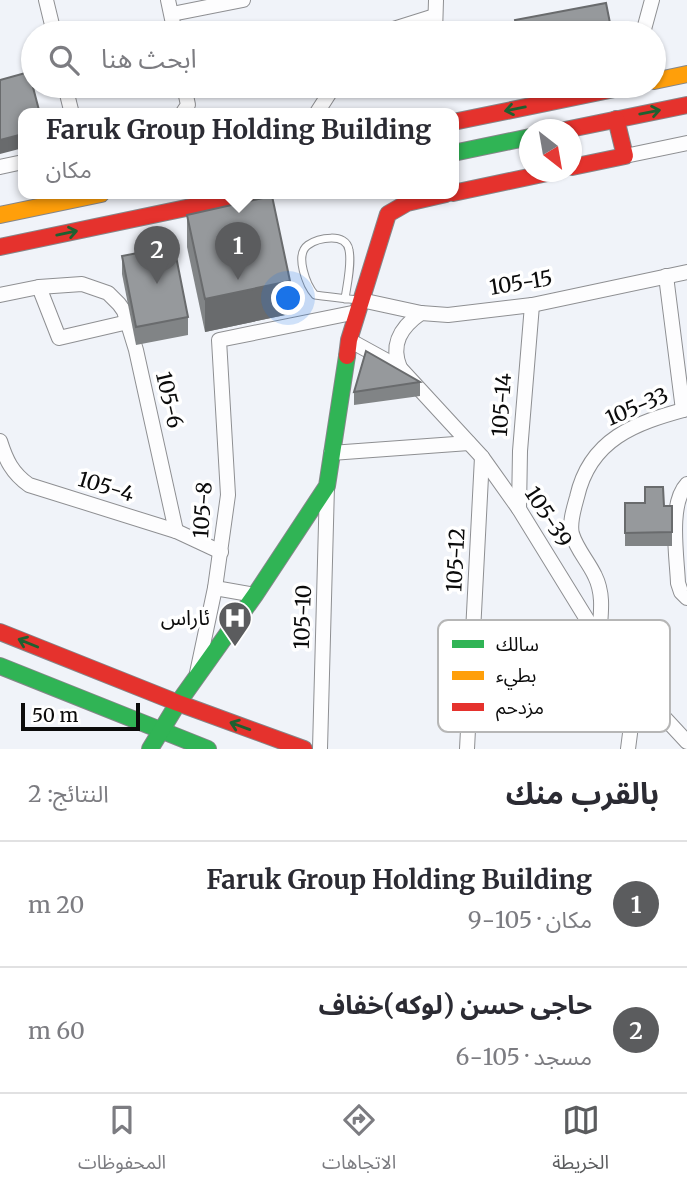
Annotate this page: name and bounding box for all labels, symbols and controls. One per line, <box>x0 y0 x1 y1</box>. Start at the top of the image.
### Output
search box <box>21 21 666 98</box>
icon: search <box>45 41 83 79</box>
text: ابحث هنا <box>101 42 197 75</box>
one-way arrow <box>504 103 527 117</box>
one-way arrow <box>638 105 661 119</box>
popup <box>18 108 459 199</box>
text: Faruk Group Holding Building <box>46 113 431 146</box>
north arrow <box>519 119 582 182</box>
text: مكان <box>46 155 92 184</box>
pin: 1 <box>215 222 261 280</box>
one-way arrow <box>55 226 78 240</box>
pin: 2 <box>134 226 180 284</box>
street label: 105-15 <box>487 264 554 301</box>
your location <box>271 281 305 315</box>
street label: 105-6 <box>150 369 189 431</box>
street label: 105-14 <box>486 372 517 438</box>
street label: 105-33 <box>601 381 672 432</box>
street label: 105-4 <box>75 465 137 508</box>
street label: 105-8 <box>187 481 218 539</box>
street label: 105-39 <box>519 481 578 552</box>
street label: 105-12 <box>440 527 471 593</box>
street label: 105-10 <box>288 584 317 650</box>
hospital icon: ئاراس <box>216 599 254 648</box>
place label: ئاراس <box>161 604 210 631</box>
legend <box>438 620 670 732</box>
text: سالك <box>496 632 539 656</box>
one-way arrow <box>17 636 39 649</box>
text: بطيء <box>496 663 536 690</box>
text: مزدحم <box>496 695 544 722</box>
scale bar <box>21 700 140 732</box>
text: 50 m <box>32 703 78 727</box>
one-way arrow <box>229 719 251 731</box>
text: بالقرب منك <box>506 774 659 812</box>
text: النتائج: 2 <box>28 779 109 808</box>
text: Faruk Group Holding Building <box>206 863 592 896</box>
text: 20 m <box>28 890 84 919</box>
text: 1 <box>631 890 641 919</box>
text: مكان · 105-9 <box>468 905 592 934</box>
text: حاجی حسن (لوکه)خفاف <box>319 988 592 1021</box>
text: 60 m <box>28 1016 85 1045</box>
text: 2 <box>629 1016 643 1045</box>
text: مسجد · 105-6 <box>456 1042 592 1071</box>
tab: المحفوظات <box>78 1101 166 1183</box>
tab: الاتجاهات <box>322 1101 396 1183</box>
tab: الخريطة <box>552 1101 609 1183</box>

